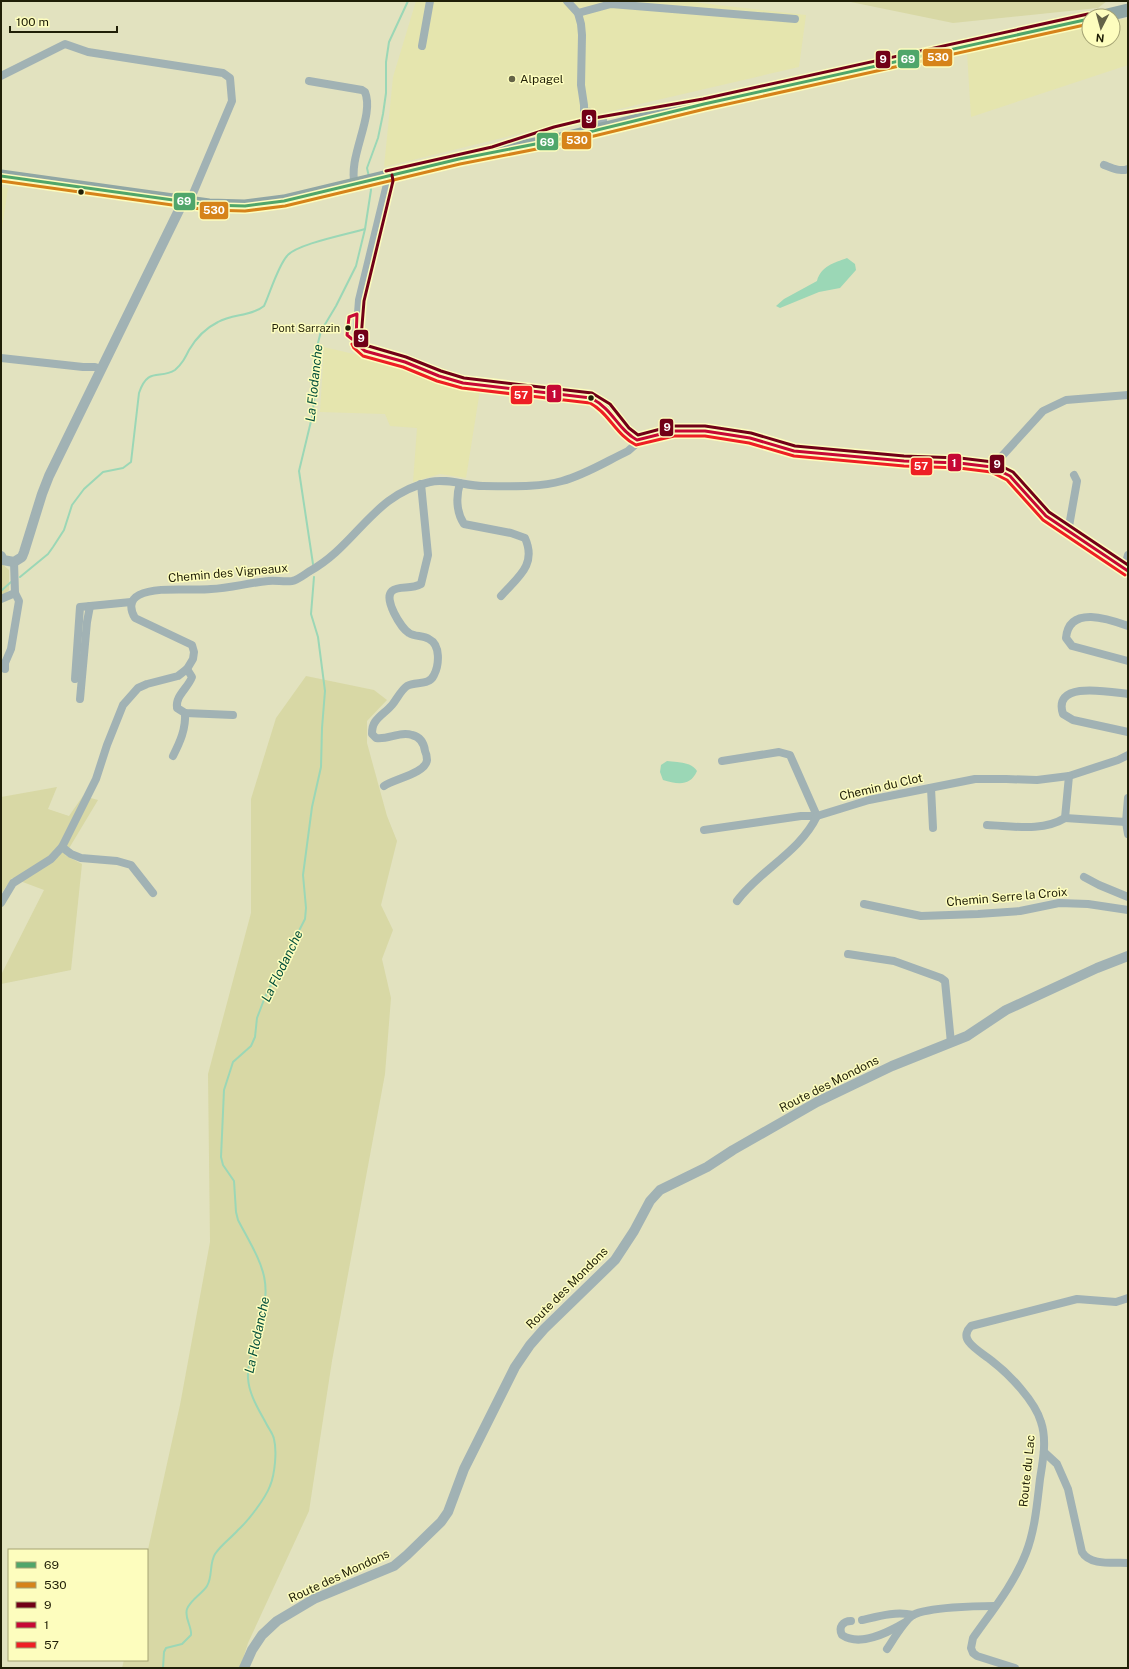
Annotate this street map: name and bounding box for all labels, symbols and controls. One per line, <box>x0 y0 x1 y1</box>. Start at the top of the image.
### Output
scale bar <box>10 8 117 34</box>
north arrow <box>1081 8 1121 48</box>
text: 100 m <box>16 15 49 29</box>
text: N <box>1095 32 1105 44</box>
line badge: 530 <box>922 48 953 67</box>
line badge: 69 <box>897 49 920 69</box>
line badge: 9 <box>875 50 891 69</box>
text: 530 <box>927 51 949 63</box>
text: 9 <box>879 53 887 65</box>
text: 69 <box>901 53 915 65</box>
place label: Alpagel <box>520 72 564 86</box>
marker: Alpagel <box>507 74 517 84</box>
line badge: 9 <box>581 109 597 129</box>
text: 9 <box>585 113 593 125</box>
line badge: 530 <box>561 131 592 150</box>
line badge: 69 <box>536 132 559 151</box>
text: 530 <box>566 134 588 146</box>
text: 69 <box>540 136 554 148</box>
unlabelled marker <box>76 187 86 197</box>
line badge: 69 <box>173 192 196 211</box>
text: 69 <box>177 195 191 207</box>
line badge: 530 <box>199 201 229 220</box>
text: 530 <box>203 204 225 216</box>
place label: Pont Sarrazin <box>272 322 340 334</box>
marker: Pont Sarrazin <box>343 323 353 333</box>
line badge: 9 <box>353 329 369 348</box>
text: 9 <box>357 332 365 344</box>
water label: La Flodanche <box>302 343 326 423</box>
line badge: 1 <box>546 384 562 403</box>
line badge: 57 <box>510 385 533 405</box>
text: 1 <box>552 388 556 400</box>
text: 57 <box>514 389 528 401</box>
unlabelled marker <box>586 393 596 403</box>
line badge: 9 <box>659 418 674 437</box>
text: 9 <box>663 421 671 433</box>
line badge: 1 <box>947 453 962 472</box>
line badge: 9 <box>989 454 1005 474</box>
line badge: 57 <box>910 457 933 476</box>
text: 1 <box>952 457 956 469</box>
text: 9 <box>993 458 1001 470</box>
text: 57 <box>914 460 928 472</box>
street label: Chemin des Vigneaux <box>168 561 289 585</box>
street label: Chemin du Clot <box>838 771 924 803</box>
street label: Chemin Serre la Croix <box>946 885 1068 909</box>
water label: La Flodanche <box>258 928 306 1004</box>
street label: Route des Mondons <box>777 1053 881 1115</box>
street label: Route des Mondons <box>523 1244 611 1332</box>
water label: La Flodanche <box>242 1295 272 1375</box>
street label: Route du Lac <box>1016 1434 1038 1508</box>
street label: Route des Mondons <box>286 1546 392 1606</box>
legend <box>8 1549 148 1661</box>
text: 69 <box>44 1558 59 1572</box>
text: 530 <box>44 1578 67 1592</box>
text: 9 <box>44 1598 52 1612</box>
text: 1 <box>44 1618 49 1632</box>
text: 57 <box>44 1638 59 1652</box>

